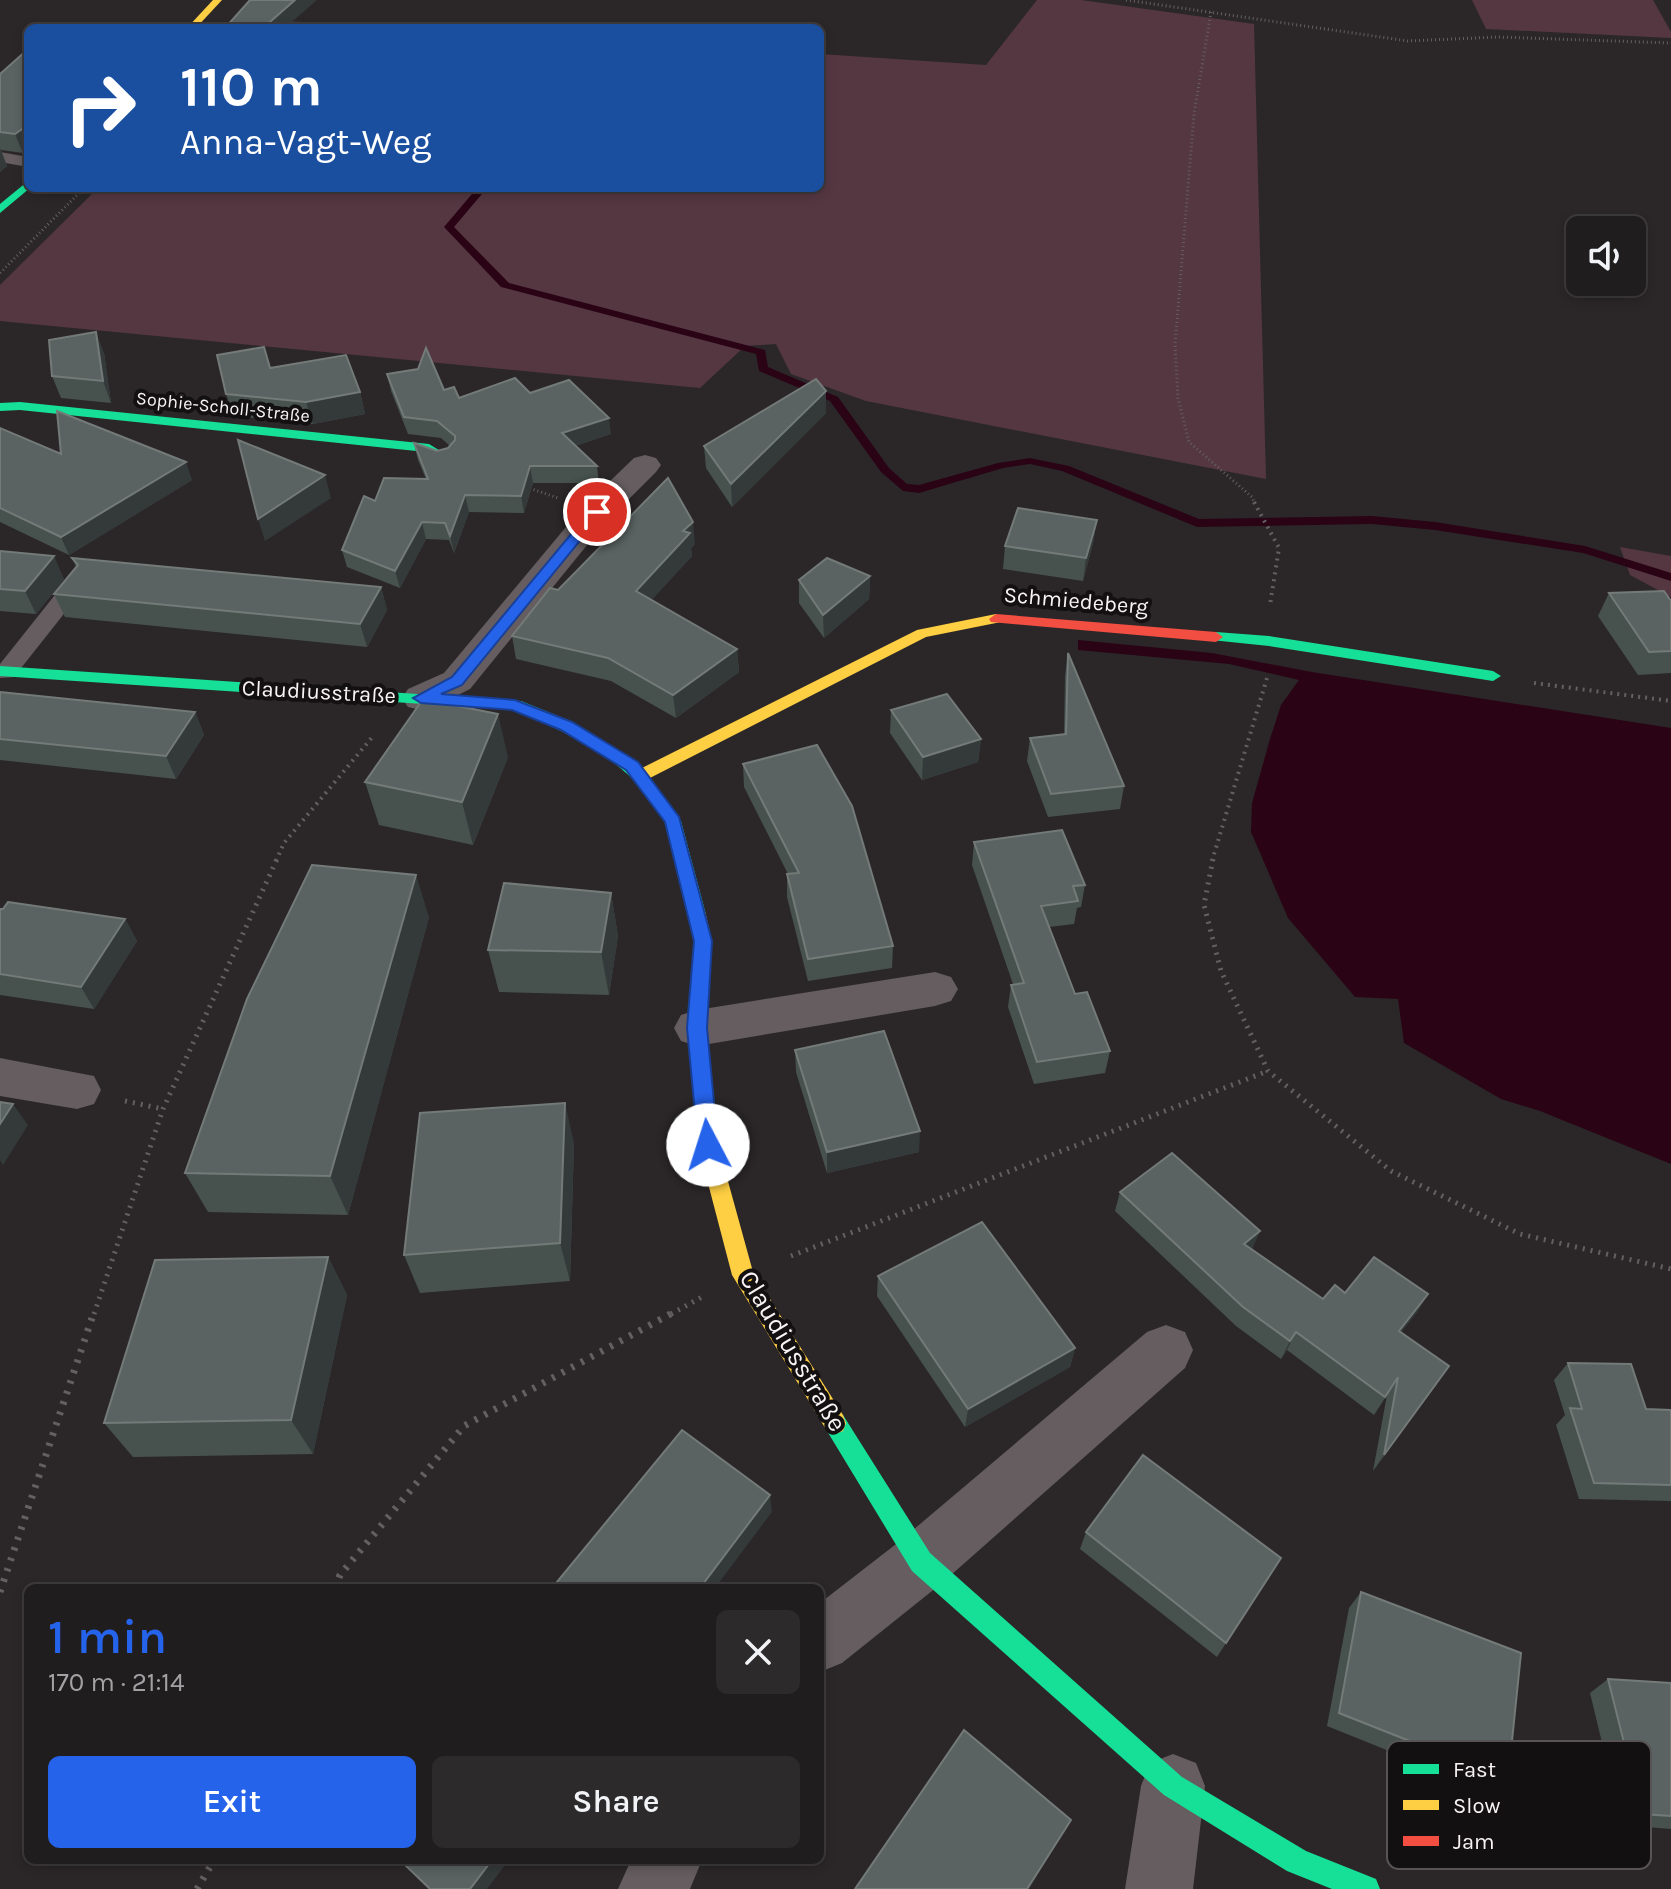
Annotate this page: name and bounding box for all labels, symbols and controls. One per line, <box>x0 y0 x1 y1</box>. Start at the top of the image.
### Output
text: 110 m <box>180 54 323 119</box>
icon: right <box>48 56 152 160</box>
text: Anna-Vagt-Weg <box>180 121 432 163</box>
map controls <box>1566 216 1646 296</box>
button: sound <box>1566 216 1646 296</box>
street label: Sophie-Scholl-Straße <box>135 387 311 427</box>
pin <box>563 478 631 546</box>
icon: arrive <box>575 490 619 534</box>
street label: Schmiedeberg <box>1003 582 1150 620</box>
street label: Claudiusstraße <box>241 675 397 709</box>
position arrow <box>666 1103 750 1187</box>
street label: Claudiusstraße <box>733 1265 853 1437</box>
text: 1 min <box>48 1609 167 1665</box>
button: close <box>716 1610 800 1694</box>
text: 170 m · 21:14 <box>48 1667 185 1698</box>
legend <box>1387 1741 1651 1869</box>
button: Exit <box>48 1756 416 1848</box>
button: Share <box>432 1756 800 1848</box>
text: Fast <box>1453 1757 1496 1783</box>
text: Slow <box>1453 1793 1500 1819</box>
text: Jam <box>1453 1829 1495 1855</box>

